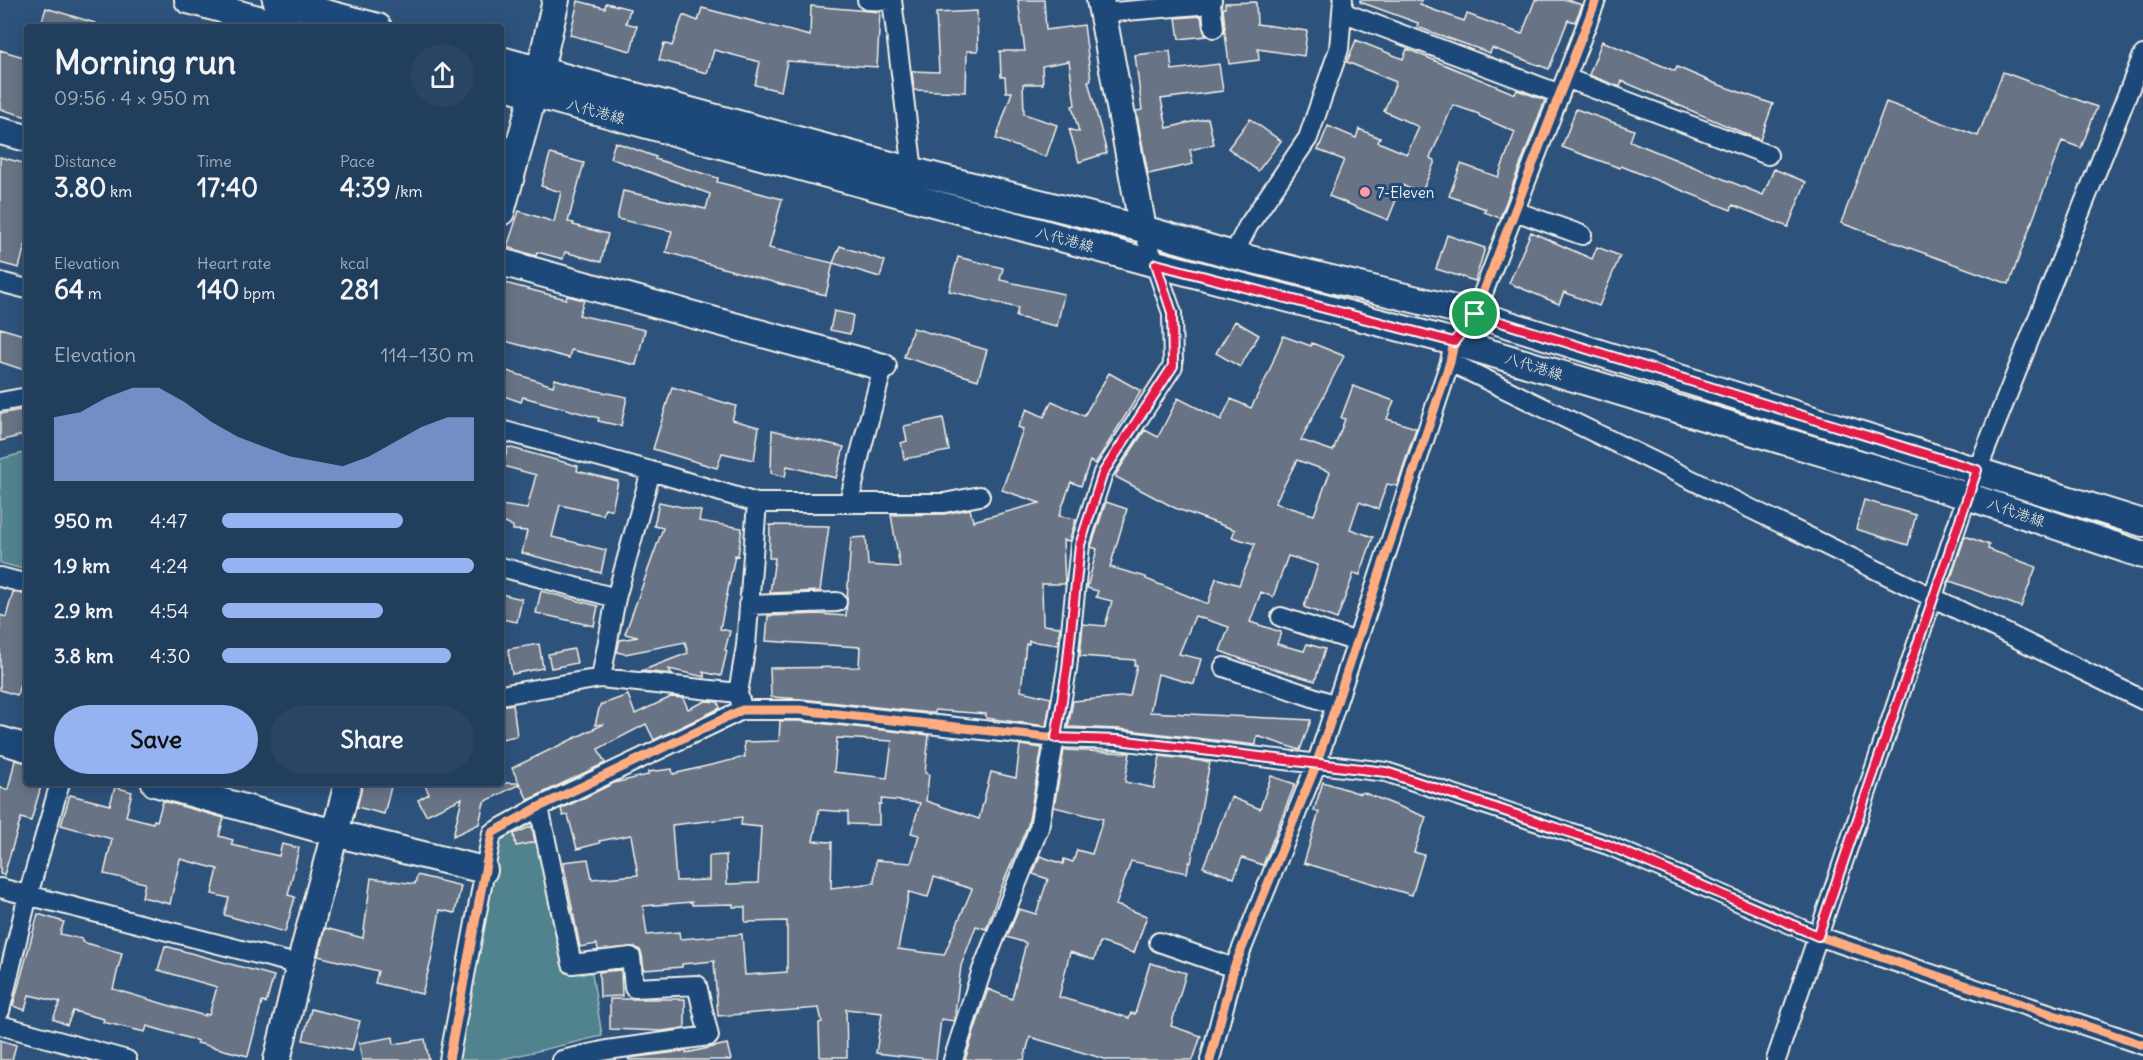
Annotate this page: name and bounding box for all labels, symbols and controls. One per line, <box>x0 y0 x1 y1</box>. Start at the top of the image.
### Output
text: Morning run <box>54 41 236 83</box>
button: share <box>411 44 474 107</box>
text: 09:56 · 4 × 950 m <box>54 85 210 110</box>
street label: 八代港線 <box>565 94 627 128</box>
text: Distance <box>54 151 116 171</box>
text: Time <box>197 151 232 171</box>
text: Pace <box>340 151 375 171</box>
text: 3.80 <box>54 171 106 204</box>
text: 17:40 <box>197 171 258 204</box>
text: 4:39 <box>340 171 391 204</box>
text: km <box>106 181 132 201</box>
text: /km <box>391 181 422 201</box>
place label: 7-Eleven <box>1377 183 1435 202</box>
marker: 7-Eleven <box>1358 185 1372 199</box>
street label: 八代港線 <box>1034 222 1096 256</box>
text: Elevation <box>54 253 120 273</box>
text: Heart rate <box>197 253 271 273</box>
text: kcal <box>340 253 369 273</box>
text: 64 <box>54 273 84 306</box>
text: 140 <box>197 273 239 306</box>
text: 281 <box>340 273 380 306</box>
text: m <box>84 283 102 303</box>
text: bpm <box>239 283 275 303</box>
pin <box>1449 288 1500 339</box>
icon: arrive <box>1458 297 1491 330</box>
text: Elevation <box>54 342 136 367</box>
text: 114–130 m <box>380 342 474 367</box>
street label: 八代港線 <box>1503 348 1565 384</box>
street label: 八代港線 <box>1985 493 2047 531</box>
text: 950 m <box>54 508 112 533</box>
text: 4:47 <box>150 508 187 533</box>
text: 1.9 km <box>54 553 110 578</box>
text: 4:24 <box>150 553 188 578</box>
text: 2.9 km <box>54 598 113 623</box>
text: 4:54 <box>150 598 189 623</box>
text: 3.8 km <box>54 643 114 668</box>
text: 4:30 <box>150 643 191 668</box>
button: Save <box>54 705 258 774</box>
button: Share <box>270 705 474 774</box>

